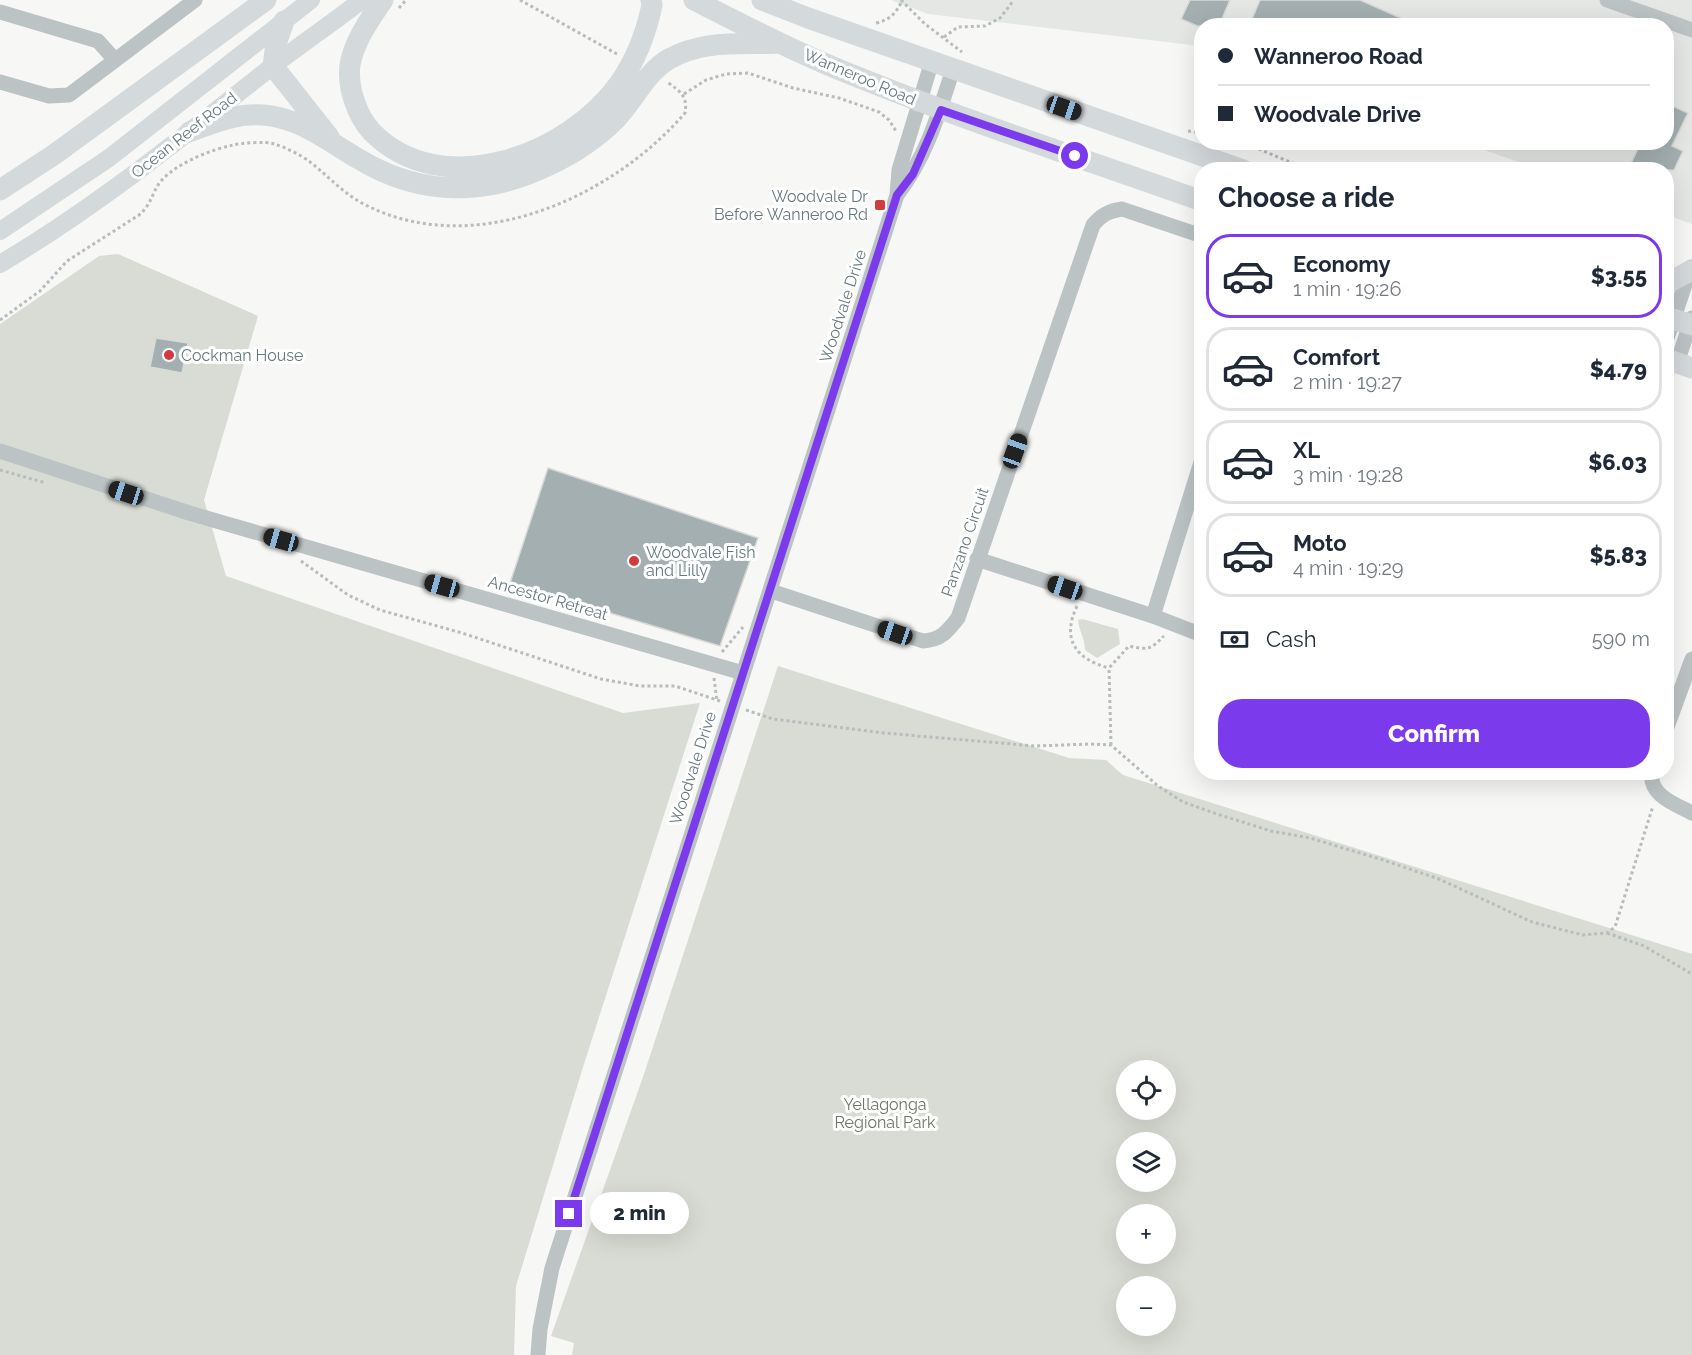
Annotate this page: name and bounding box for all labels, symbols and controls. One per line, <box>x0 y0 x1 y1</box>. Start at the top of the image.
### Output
text: Wanneroo Road <box>1254 43 1423 69</box>
street label: Wanneroo Road <box>801 45 919 109</box>
street label: Ocean Reef Road <box>128 88 241 182</box>
car <box>1044 94 1084 122</box>
text: Woodvale Drive <box>1254 101 1421 127</box>
route start <box>1061 142 1088 169</box>
text: Choose a ride <box>1218 182 1394 213</box>
place label: Woodvale Dr Before Wanneroo Rd <box>714 187 868 224</box>
marker: Woodvale Dr Before Wanneroo Rd <box>873 198 887 212</box>
street label: Woodvale Drive <box>816 247 870 365</box>
icon: car <box>1221 249 1275 303</box>
text: Economy <box>1293 251 1391 277</box>
text: $3.55 <box>1591 263 1647 289</box>
text: 1 min · 19:26 <box>1293 277 1402 301</box>
icon: car <box>1221 342 1275 396</box>
text: Comfort <box>1293 344 1380 370</box>
place label: Cockman House <box>181 346 303 365</box>
marker: Cockman House <box>162 348 176 362</box>
text: $4.79 <box>1590 356 1647 382</box>
text: 2 min · 19:27 <box>1293 370 1402 394</box>
car <box>1000 431 1030 471</box>
icon: car <box>1221 435 1275 489</box>
text: XL <box>1293 437 1320 463</box>
text: $6.03 <box>1588 449 1647 475</box>
text: 3 min · 19:28 <box>1293 463 1403 487</box>
car <box>106 479 146 507</box>
street label: Panzano Circuit <box>937 484 993 599</box>
car <box>261 526 301 554</box>
icon: car <box>1221 528 1275 582</box>
text: Moto <box>1293 530 1347 556</box>
text: $5.83 <box>1589 542 1647 568</box>
place label: Woodvale Fish and Lilly <box>646 543 756 580</box>
marker: Woodvale Fish and Lilly <box>627 554 641 568</box>
text: 4 min · 19:29 <box>1293 556 1404 580</box>
car <box>422 572 462 600</box>
street label: Ancestor Retreat <box>486 572 611 624</box>
car <box>1045 574 1085 602</box>
car <box>875 619 915 647</box>
icon: cash <box>1218 623 1251 656</box>
text: Cash <box>1266 626 1317 652</box>
text: 590 m <box>1592 627 1650 651</box>
button: Confirm <box>1218 699 1650 768</box>
street label: Woodvale Drive <box>666 709 720 827</box>
map controls <box>1116 1060 1176 1336</box>
button: locate <box>1116 1060 1176 1120</box>
park label: Yellagonga Regional Park <box>834 1095 936 1132</box>
button: layers <box>1116 1132 1176 1192</box>
callout: 2 min <box>590 1193 689 1235</box>
route end <box>555 1200 582 1227</box>
text: 2 min <box>613 1201 666 1225</box>
button: + <box>1116 1204 1176 1264</box>
button: − <box>1116 1276 1176 1336</box>

